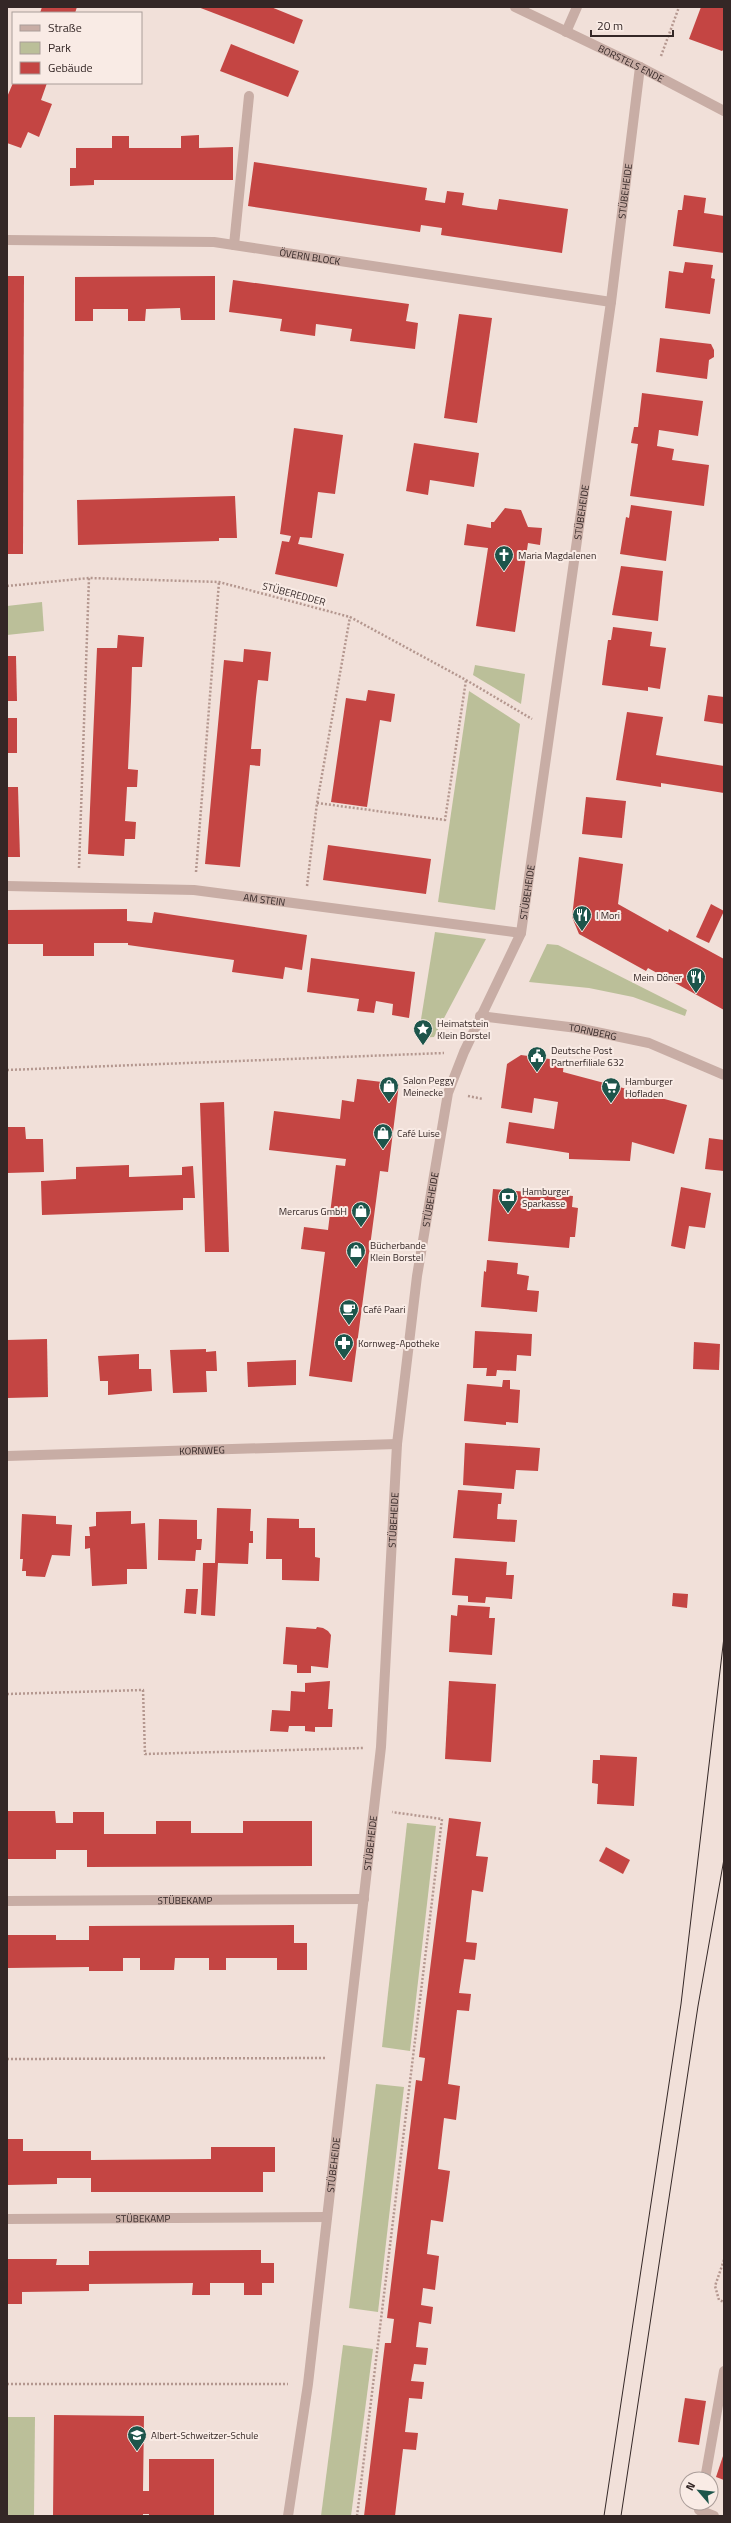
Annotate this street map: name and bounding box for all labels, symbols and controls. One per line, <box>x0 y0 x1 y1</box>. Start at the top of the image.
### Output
legend <box>12 12 142 84</box>
scale bar <box>591 12 673 38</box>
text: 20 m <box>597 16 623 35</box>
text: Straße <box>48 18 82 37</box>
text: Park <box>48 38 71 57</box>
street label: BORSTELS ENDE <box>596 41 667 86</box>
text: Gebäude <box>48 58 93 77</box>
street label: STÜBEHEIDE <box>614 162 636 220</box>
street label: ÖVERN BLOCK <box>278 244 342 269</box>
street label: STÜBEHEIDE <box>570 483 592 541</box>
church icon: Maria Magdalenen <box>493 544 515 572</box>
place label: Maria Magdalenen <box>518 548 596 563</box>
street label: STÜBEREDDER <box>261 578 327 610</box>
street label: STÜBEHEIDE <box>515 863 538 921</box>
street label: AM STEIN <box>243 889 286 909</box>
restaurant icon: I Mori <box>571 904 593 932</box>
place label: I Mori <box>596 908 620 923</box>
restaurant icon: Mein Döner <box>685 966 707 994</box>
place label: Mein Döner <box>633 970 683 985</box>
place label: Heimatstein Klein Borstel <box>437 1016 490 1043</box>
place icon: Heimatstein Klein Borstel <box>412 1018 434 1046</box>
street label: TORNBERG <box>568 1020 618 1044</box>
place label: Deutsche Post Partnerfiliale 632 <box>551 1043 624 1070</box>
public building icon: Deutsche Post Partnerfiliale 632 <box>526 1045 548 1073</box>
place label: Salon Peggy Meinecke <box>403 1073 455 1100</box>
place label: Hamburger Hofladen <box>625 1074 673 1101</box>
shop icon: Salon Peggy Meinecke <box>378 1075 400 1103</box>
supermarket icon: Hamburger Hofladen <box>600 1076 622 1104</box>
shop icon: Café Luise <box>372 1122 394 1150</box>
place label: Café Luise <box>397 1126 440 1141</box>
street label: STÜBEHEIDE <box>418 1170 442 1228</box>
place label: Hamburger Sparkasse <box>522 1184 570 1211</box>
bank icon: Hamburger Sparkasse <box>497 1186 519 1214</box>
shop icon: Mercarus GmbH <box>350 1200 372 1228</box>
place label: Mercarus GmbH <box>279 1204 347 1219</box>
place label: Bücherbande Klein Borstel <box>370 1238 426 1265</box>
shop icon: Bücherbande Klein Borstel <box>345 1240 367 1268</box>
cafe icon: Café Paari <box>338 1298 360 1326</box>
place label: Café Paari <box>363 1302 405 1317</box>
pharmacy icon: Kornweg-Apotheke <box>333 1332 355 1360</box>
place label: Kornweg-Apotheke <box>358 1336 440 1351</box>
street label: KORNWEG <box>179 1442 225 1458</box>
street label: STÜBEHEIDE <box>384 1491 402 1548</box>
street label: STÜBEHEIDE <box>359 1814 381 1872</box>
street label: STÜBEKAMP <box>158 1892 213 1908</box>
street label: STÜBEHEIDE <box>322 2136 344 2193</box>
street label: STÜBEKAMP <box>116 2210 171 2226</box>
school or university icon: Albert-Schweitzer-Schule <box>126 2424 148 2452</box>
place label: Albert-Schweitzer-Schule <box>151 2428 258 2443</box>
north arrow <box>679 2471 719 2511</box>
text: N <box>681 2479 699 2493</box>

